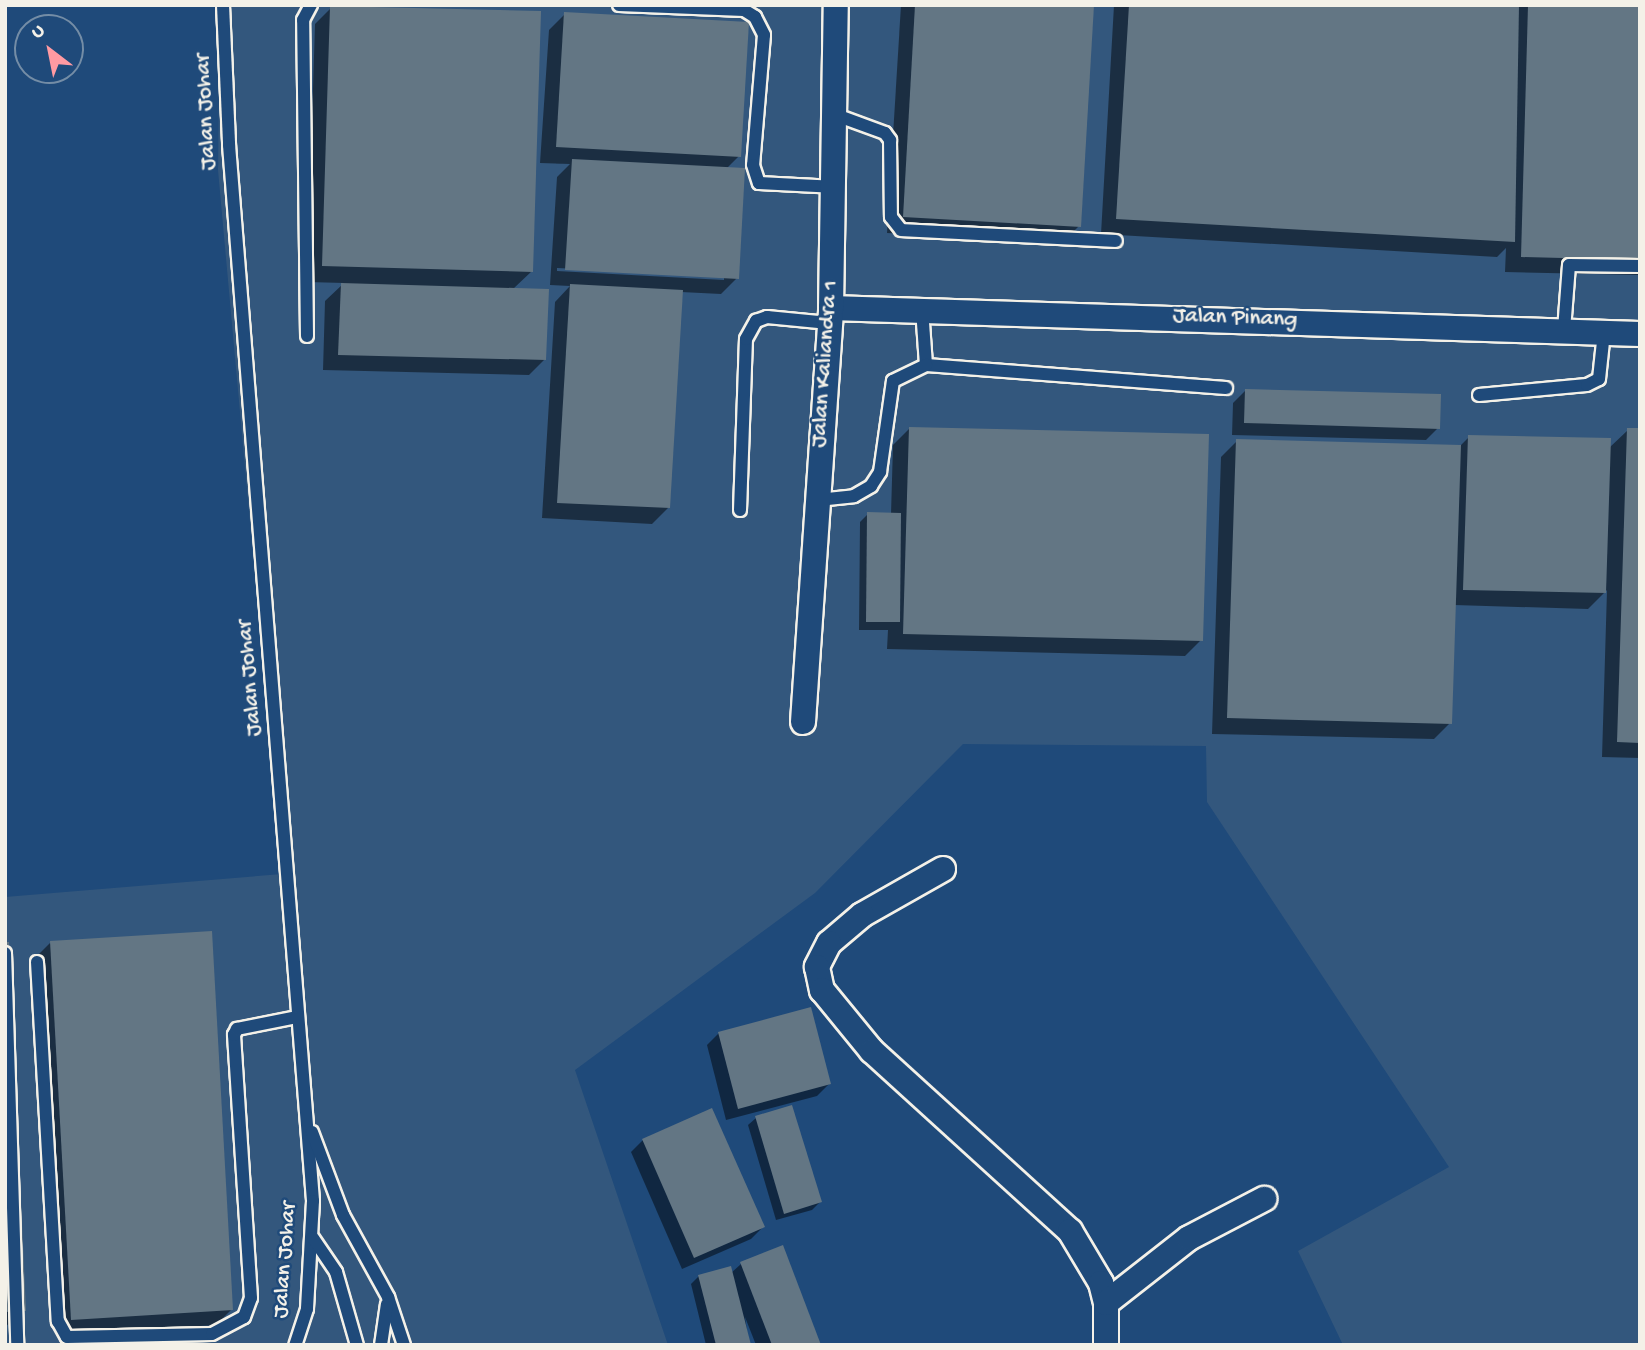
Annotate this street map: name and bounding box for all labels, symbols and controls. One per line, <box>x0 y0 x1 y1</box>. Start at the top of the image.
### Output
north arrow <box>14 14 84 84</box>
text: U <box>28 20 49 45</box>
street label: Jalan Johar <box>190 53 224 171</box>
street label: Jalan Kaliandra 1 <box>806 280 846 448</box>
street label: Jalan Pinang <box>1172 303 1298 335</box>
street label: Jalan Johar <box>232 619 270 737</box>
street label: Jalan Johar <box>268 1201 304 1319</box>

